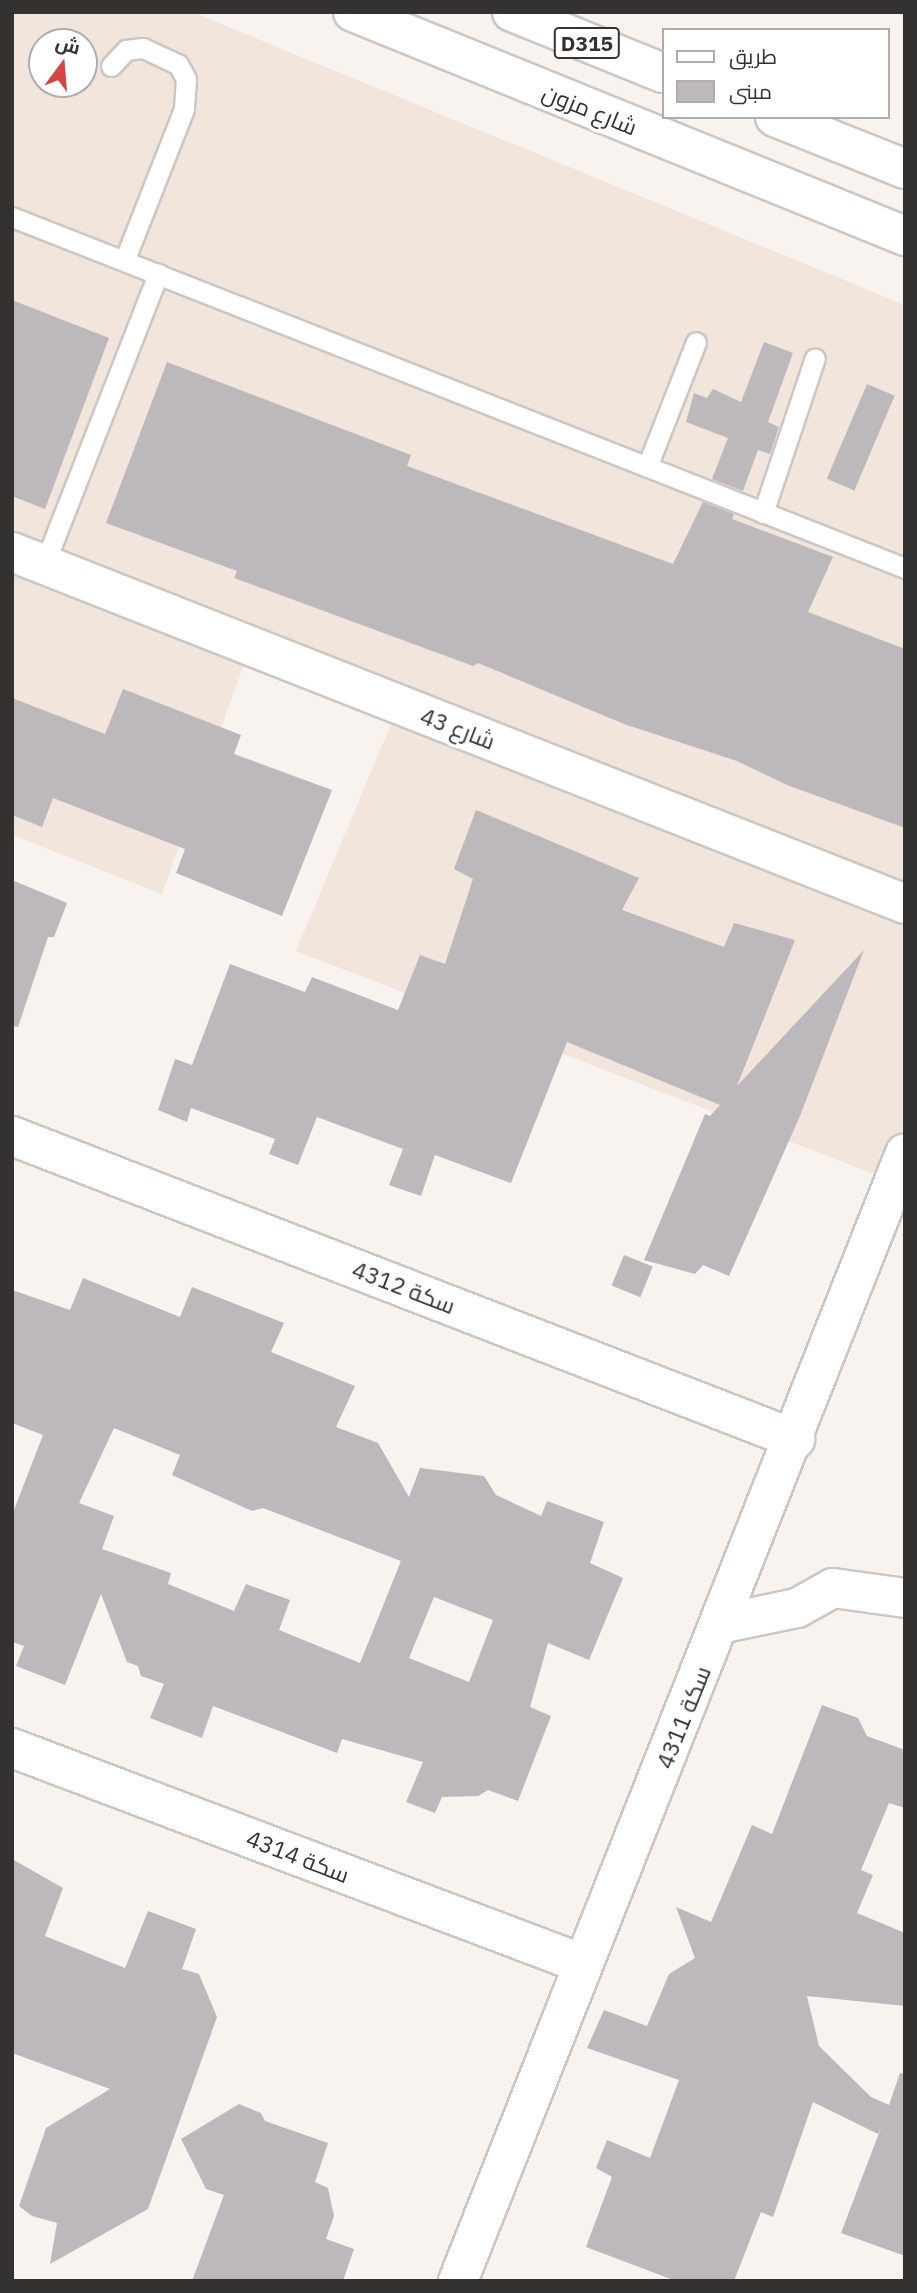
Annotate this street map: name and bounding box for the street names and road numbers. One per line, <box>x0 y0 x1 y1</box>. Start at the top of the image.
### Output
road number: D315 <box>554 26 620 60</box>
street label: شارع مزون <box>539 78 641 140</box>
street label: شارع 43 <box>417 701 499 755</box>
street label: سكة 4312 <box>349 1255 459 1319</box>
street label: سكة 4311 <box>650 1662 716 1772</box>
street label: سكة 4314 <box>243 1824 353 1888</box>

